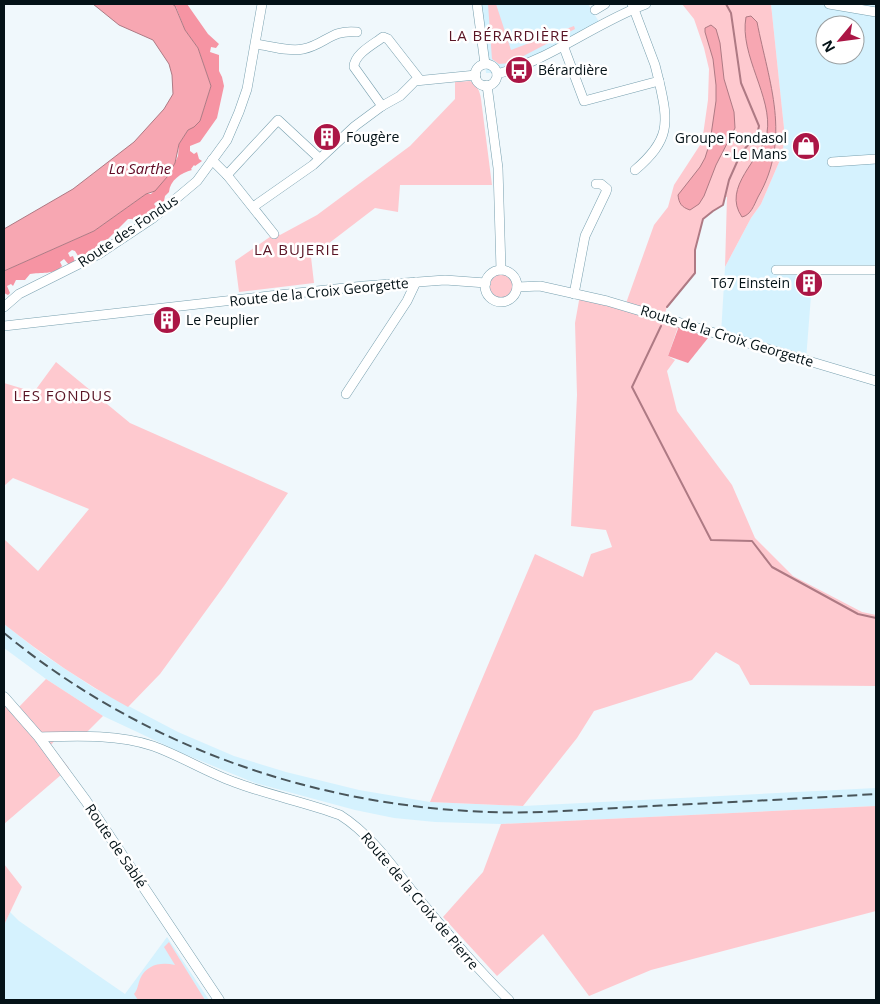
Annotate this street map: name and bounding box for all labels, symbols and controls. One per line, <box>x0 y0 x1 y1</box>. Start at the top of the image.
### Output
north arrow <box>815 15 865 65</box>
district label: LA BÉRARDIÈRE <box>448 25 570 45</box>
text: N <box>817 37 839 56</box>
bus stop icon: Bérardière <box>504 55 534 85</box>
place label: Bérardière <box>538 60 608 79</box>
building icon: Fougère <box>312 122 342 152</box>
place label: Fougère <box>346 127 399 146</box>
place label: Groupe Fondasol - Le Mans <box>675 128 787 163</box>
shop icon: Groupe Fondasol - Le Mans <box>791 131 821 161</box>
water label: La Sarthe <box>109 158 172 178</box>
street label: Route des Fondus <box>74 190 182 271</box>
district label: LA BUJERIE <box>254 239 340 259</box>
building icon: T67 Einstein <box>794 268 824 298</box>
street label: Route de la Croix Georgette <box>228 273 410 310</box>
place label: T67 Einstein <box>711 273 790 292</box>
street label: Route de la Croix Georgette <box>638 300 816 371</box>
building icon: Le Peuplier <box>152 305 182 335</box>
place label: Le Peuplier <box>186 310 259 329</box>
district label: LES FONDUS <box>13 385 113 405</box>
street label: Route de Sablé <box>81 800 152 892</box>
street label: Route de la Croix de Pierre <box>357 828 484 973</box>

